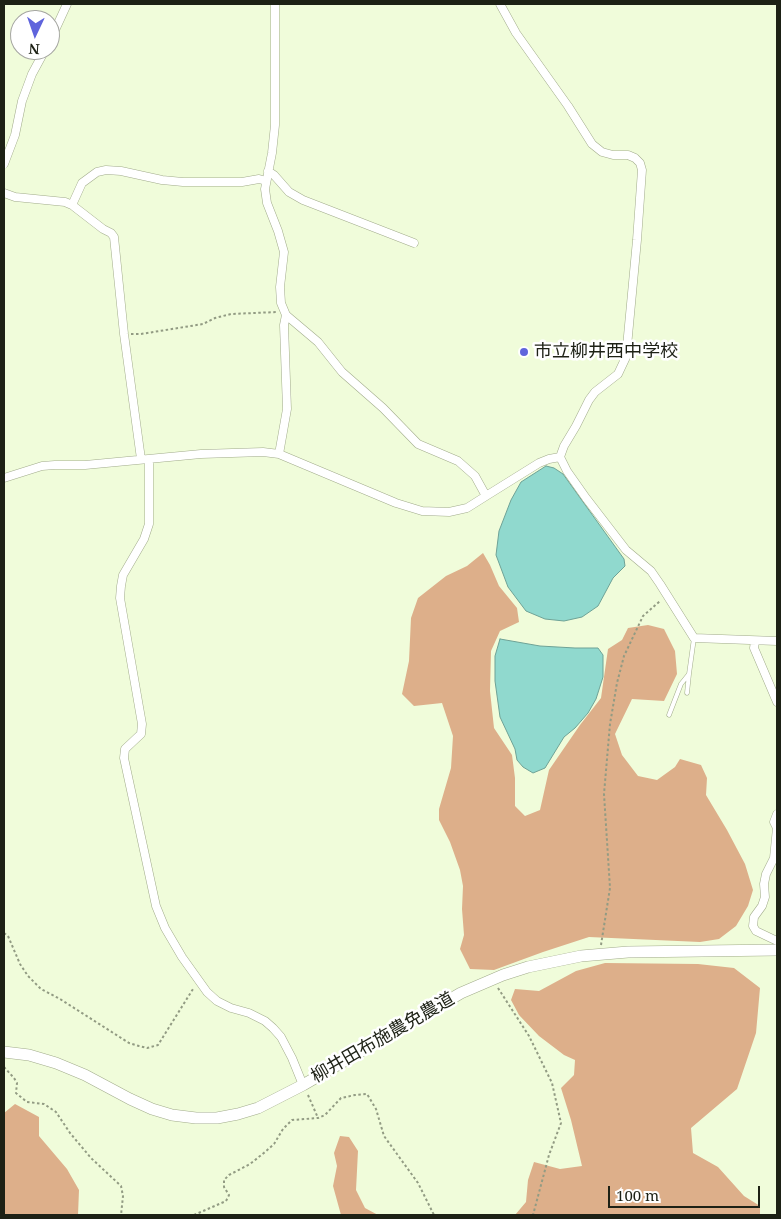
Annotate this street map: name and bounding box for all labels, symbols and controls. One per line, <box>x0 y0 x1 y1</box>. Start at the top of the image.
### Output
north arrow <box>10 10 60 60</box>
text: N <box>28 40 40 59</box>
place label: 市立柳井西中学校 <box>534 341 678 363</box>
marker: 市立柳井西中学校 <box>518 346 530 358</box>
street label: 柳井田布施農免農道 <box>307 988 459 1088</box>
scale bar <box>611 1176 764 1208</box>
text: 100 m <box>616 1185 659 1205</box>

